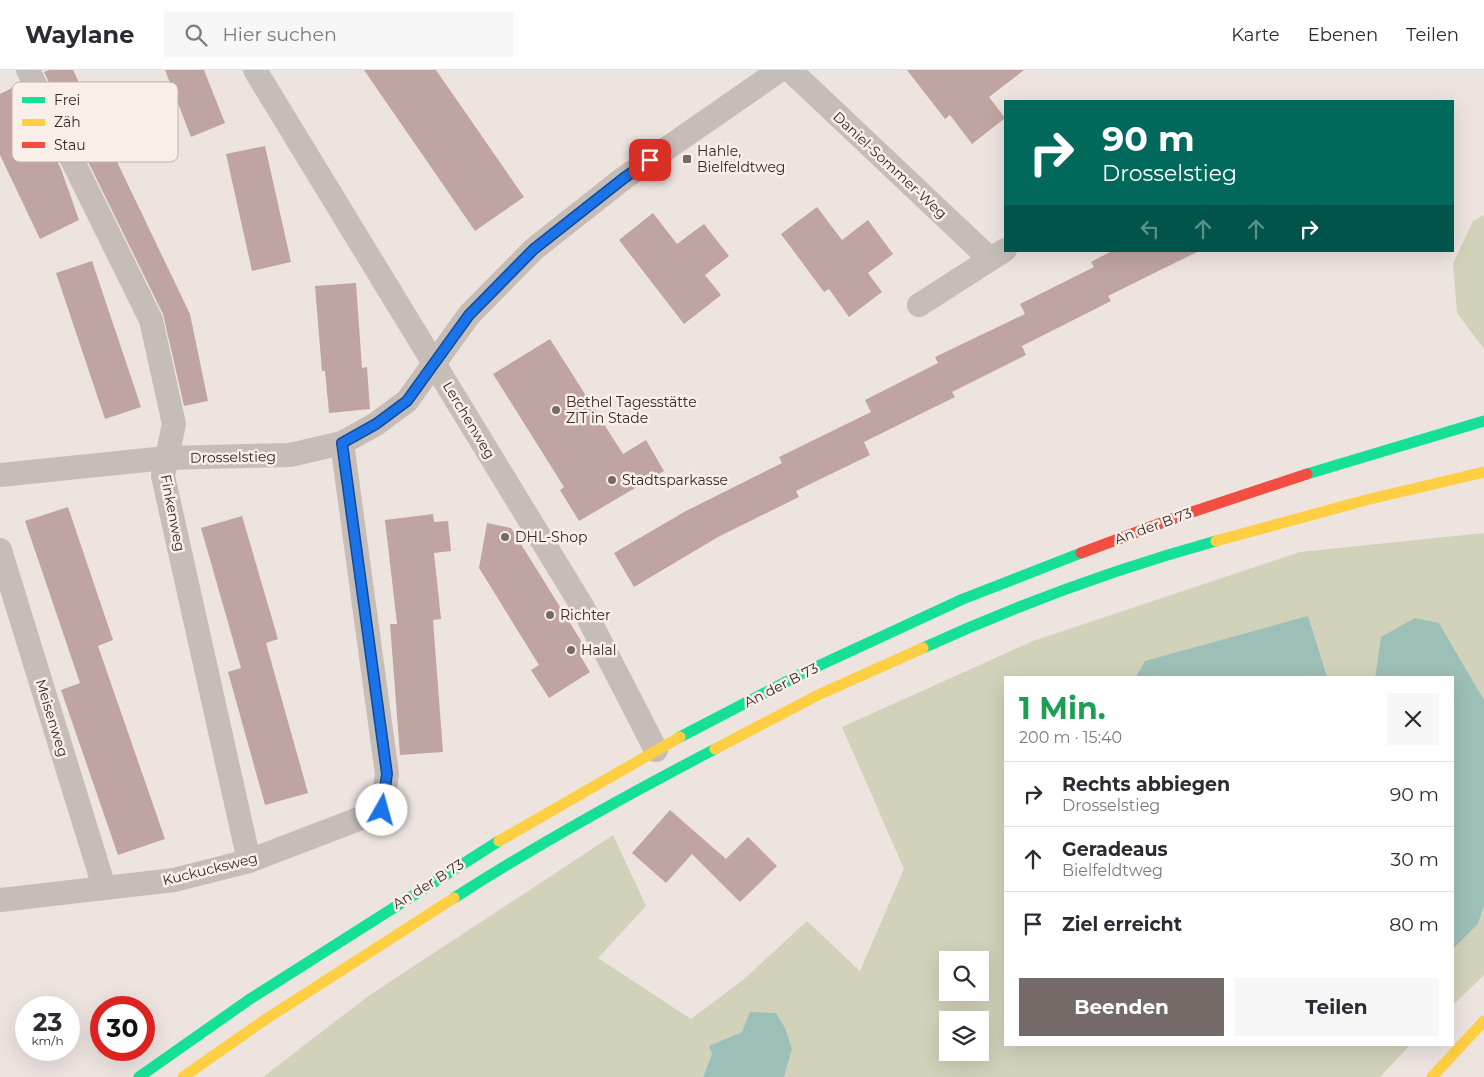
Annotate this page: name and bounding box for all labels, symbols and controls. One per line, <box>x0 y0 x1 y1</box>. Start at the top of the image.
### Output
search box <box>164 12 514 57</box>
text: Waylane <box>25 20 134 49</box>
icon: search <box>182 21 210 49</box>
text: Hier suchen <box>222 23 337 46</box>
text: Karte <box>1231 24 1280 46</box>
text: Ebenen <box>1308 24 1378 46</box>
text: Teilen <box>1406 24 1459 46</box>
legend <box>12 82 178 162</box>
text: Frei <box>54 91 80 109</box>
street label: Daniel-Sommer-Weg <box>829 108 951 222</box>
text: Zäh <box>54 113 81 131</box>
text: 90 m <box>1102 117 1195 160</box>
icon: right <box>1019 120 1084 185</box>
text: Stau <box>54 136 86 154</box>
pin <box>629 139 671 181</box>
place label: Hahle, Bielfeldtweg <box>697 142 785 176</box>
icon: arrive <box>636 146 664 174</box>
marker: Hahle, Bielfeldtweg <box>681 153 693 165</box>
text: Drosselstieg <box>1102 160 1237 187</box>
icon: left <box>1136 215 1164 243</box>
icon: ahead <box>1189 215 1217 243</box>
icon: ahead <box>1242 215 1270 243</box>
icon: right <box>1295 215 1323 243</box>
street label: Lerchenweg <box>439 378 499 462</box>
place label: Bethel Tagesstätte ZIT in Stade <box>566 393 697 427</box>
marker: Bethel Tagesstätte ZIT in Stade <box>550 404 562 416</box>
street label: Drosselstieg <box>190 447 276 467</box>
place label: Stadtsparkasse <box>622 471 728 489</box>
street label: Finkenweg <box>157 473 189 553</box>
marker: Stadtsparkasse <box>606 474 618 486</box>
street label: An der B 73 <box>1112 504 1194 548</box>
place label: DHL-Shop <box>515 528 587 546</box>
marker: DHL-Shop <box>499 531 511 543</box>
place label: Richter <box>560 606 611 624</box>
marker: Richter <box>544 609 556 621</box>
place label: Halal <box>581 641 616 659</box>
marker: Halal <box>565 644 577 656</box>
street label: An der B 73 <box>741 659 821 711</box>
street label: Meisenweg <box>32 677 72 759</box>
text: 1 Min. <box>1019 690 1106 727</box>
button: close <box>1387 693 1439 745</box>
text: 200 m · 15:40 <box>1019 728 1122 747</box>
text: Rechts abbiegen <box>1062 773 1230 796</box>
icon: right <box>1019 780 1047 808</box>
position arrow <box>355 783 407 835</box>
text: 90 m <box>1390 783 1439 806</box>
text: Drosselstieg <box>1062 796 1160 815</box>
text: Geradeaus <box>1062 838 1168 861</box>
icon: ahead <box>1019 845 1047 873</box>
text: 30 m <box>1391 848 1439 871</box>
street label: Kuckucksweg <box>161 849 259 889</box>
street label: An der B 73 <box>389 855 467 913</box>
text: Bielfeldtweg <box>1062 861 1163 880</box>
icon: arrive <box>1019 910 1047 938</box>
text: Ziel erreicht <box>1062 913 1182 936</box>
text: 80 m <box>1389 913 1439 936</box>
map controls <box>939 951 989 1061</box>
button: search <box>939 951 989 1001</box>
button: Beenden <box>1019 978 1224 1036</box>
button: Teilen <box>1234 978 1439 1036</box>
speed limit sign: 30 <box>90 996 155 1061</box>
text: 23 <box>33 1007 62 1037</box>
button: layers <box>939 1011 989 1061</box>
text: km/h <box>31 1033 64 1048</box>

